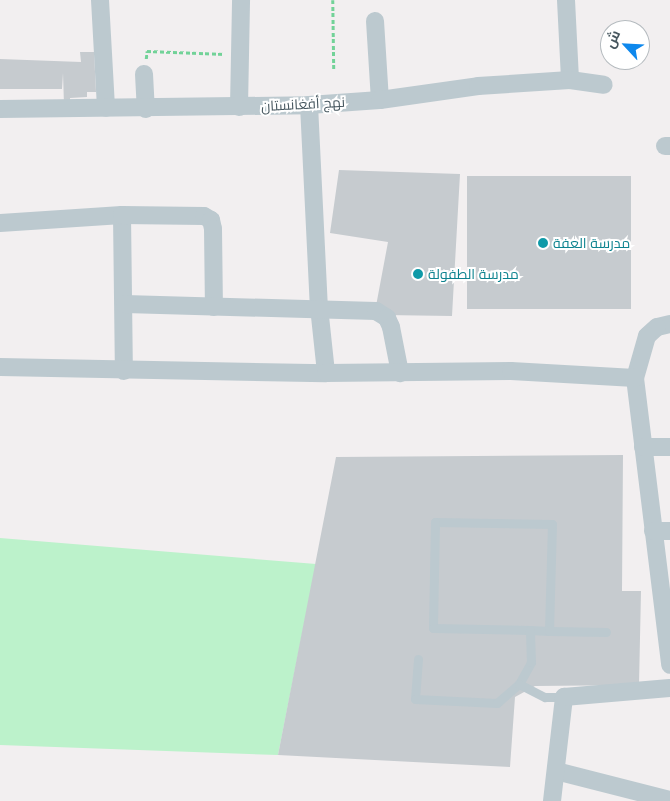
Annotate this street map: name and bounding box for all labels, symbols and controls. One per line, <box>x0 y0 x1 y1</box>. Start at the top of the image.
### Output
north arrow <box>600 20 650 70</box>
text: ش <box>599 27 625 51</box>
street label: نهج أفغانستان <box>261 93 345 115</box>
place label: مدرسة العفة <box>553 235 630 251</box>
marker: مدرسة العفة <box>537 237 549 249</box>
place label: مدرسة الطفولة <box>428 266 519 282</box>
marker: مدرسة الطفولة <box>412 268 424 280</box>

